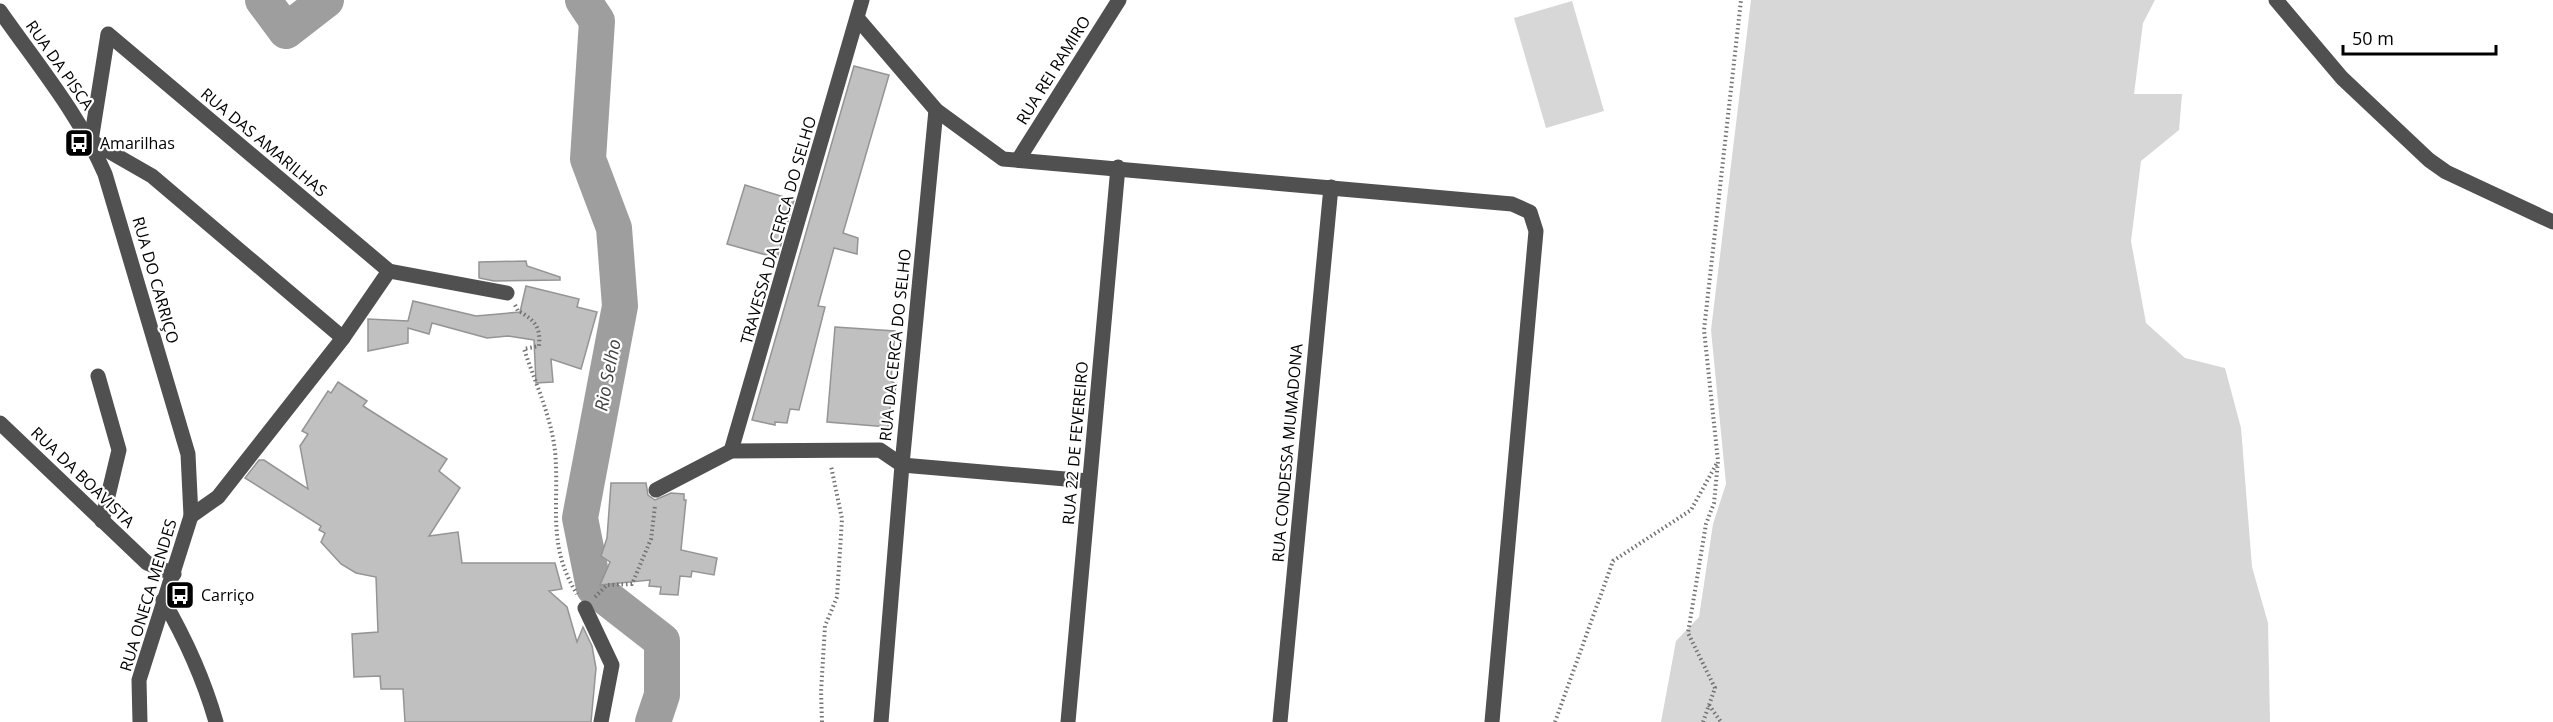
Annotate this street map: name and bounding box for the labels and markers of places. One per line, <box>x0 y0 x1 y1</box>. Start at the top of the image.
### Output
bus stop icon: Amarilhas <box>63 127 95 159</box>
place label: Amarilhas <box>100 132 175 154</box>
bus stop icon: Carriço <box>164 579 196 611</box>
place label: Carriço <box>201 584 254 606</box>

